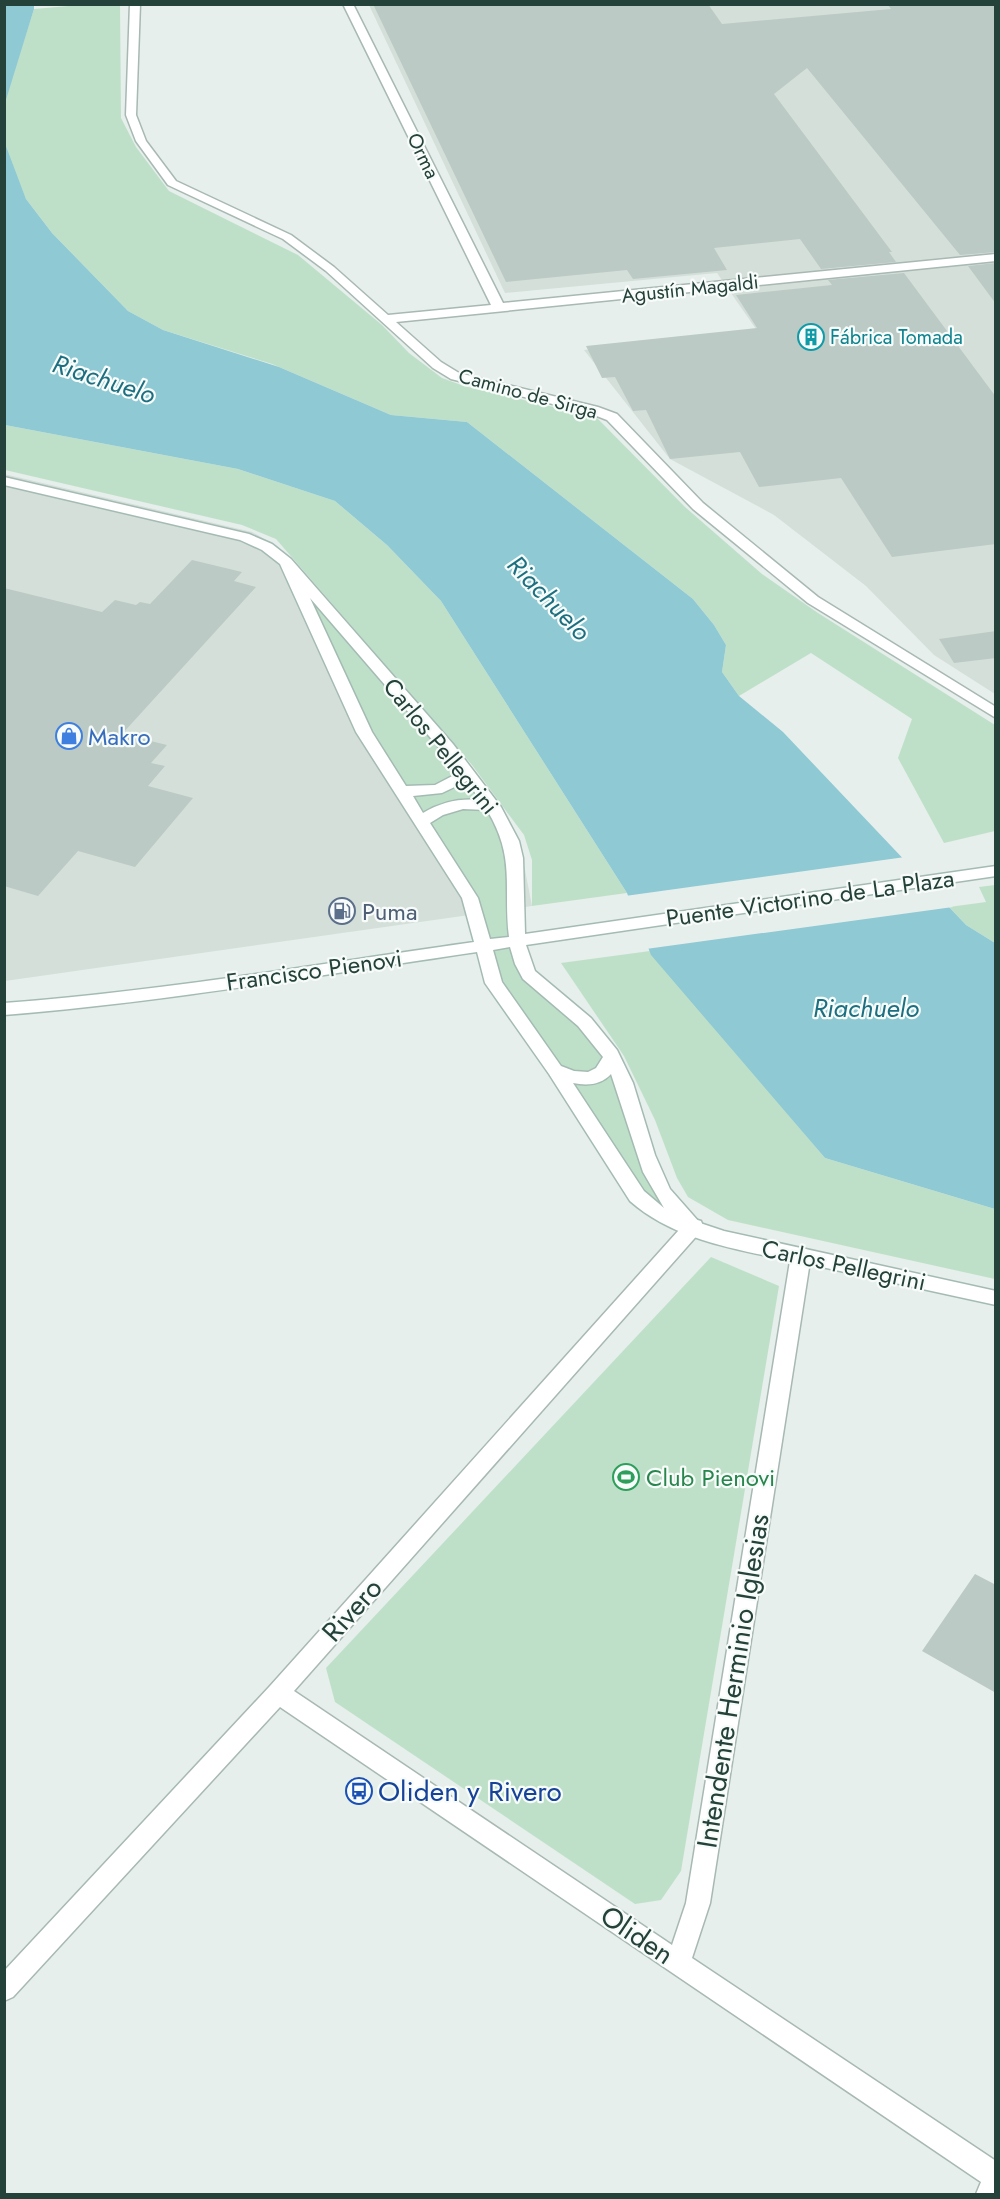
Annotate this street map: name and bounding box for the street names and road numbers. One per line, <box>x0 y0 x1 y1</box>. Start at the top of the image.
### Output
street label: Orma <box>399 128 447 184</box>
street label: Agustín Magaldi <box>620 267 760 311</box>
street label: Camino de Sirga <box>455 361 601 427</box>
street label: Carlos Pellegrini <box>375 670 507 822</box>
street label: Puente Victorino de La Plaza <box>664 860 956 936</box>
street label: Francisco Pienovi <box>224 940 404 1000</box>
street label: Carlos Pellegrini <box>759 1231 929 1299</box>
street label: Intendente Herminio Iglesias <box>686 1511 780 1851</box>
street label: Rivero <box>312 1569 392 1651</box>
street label: Oliden <box>592 1895 682 1975</box>

